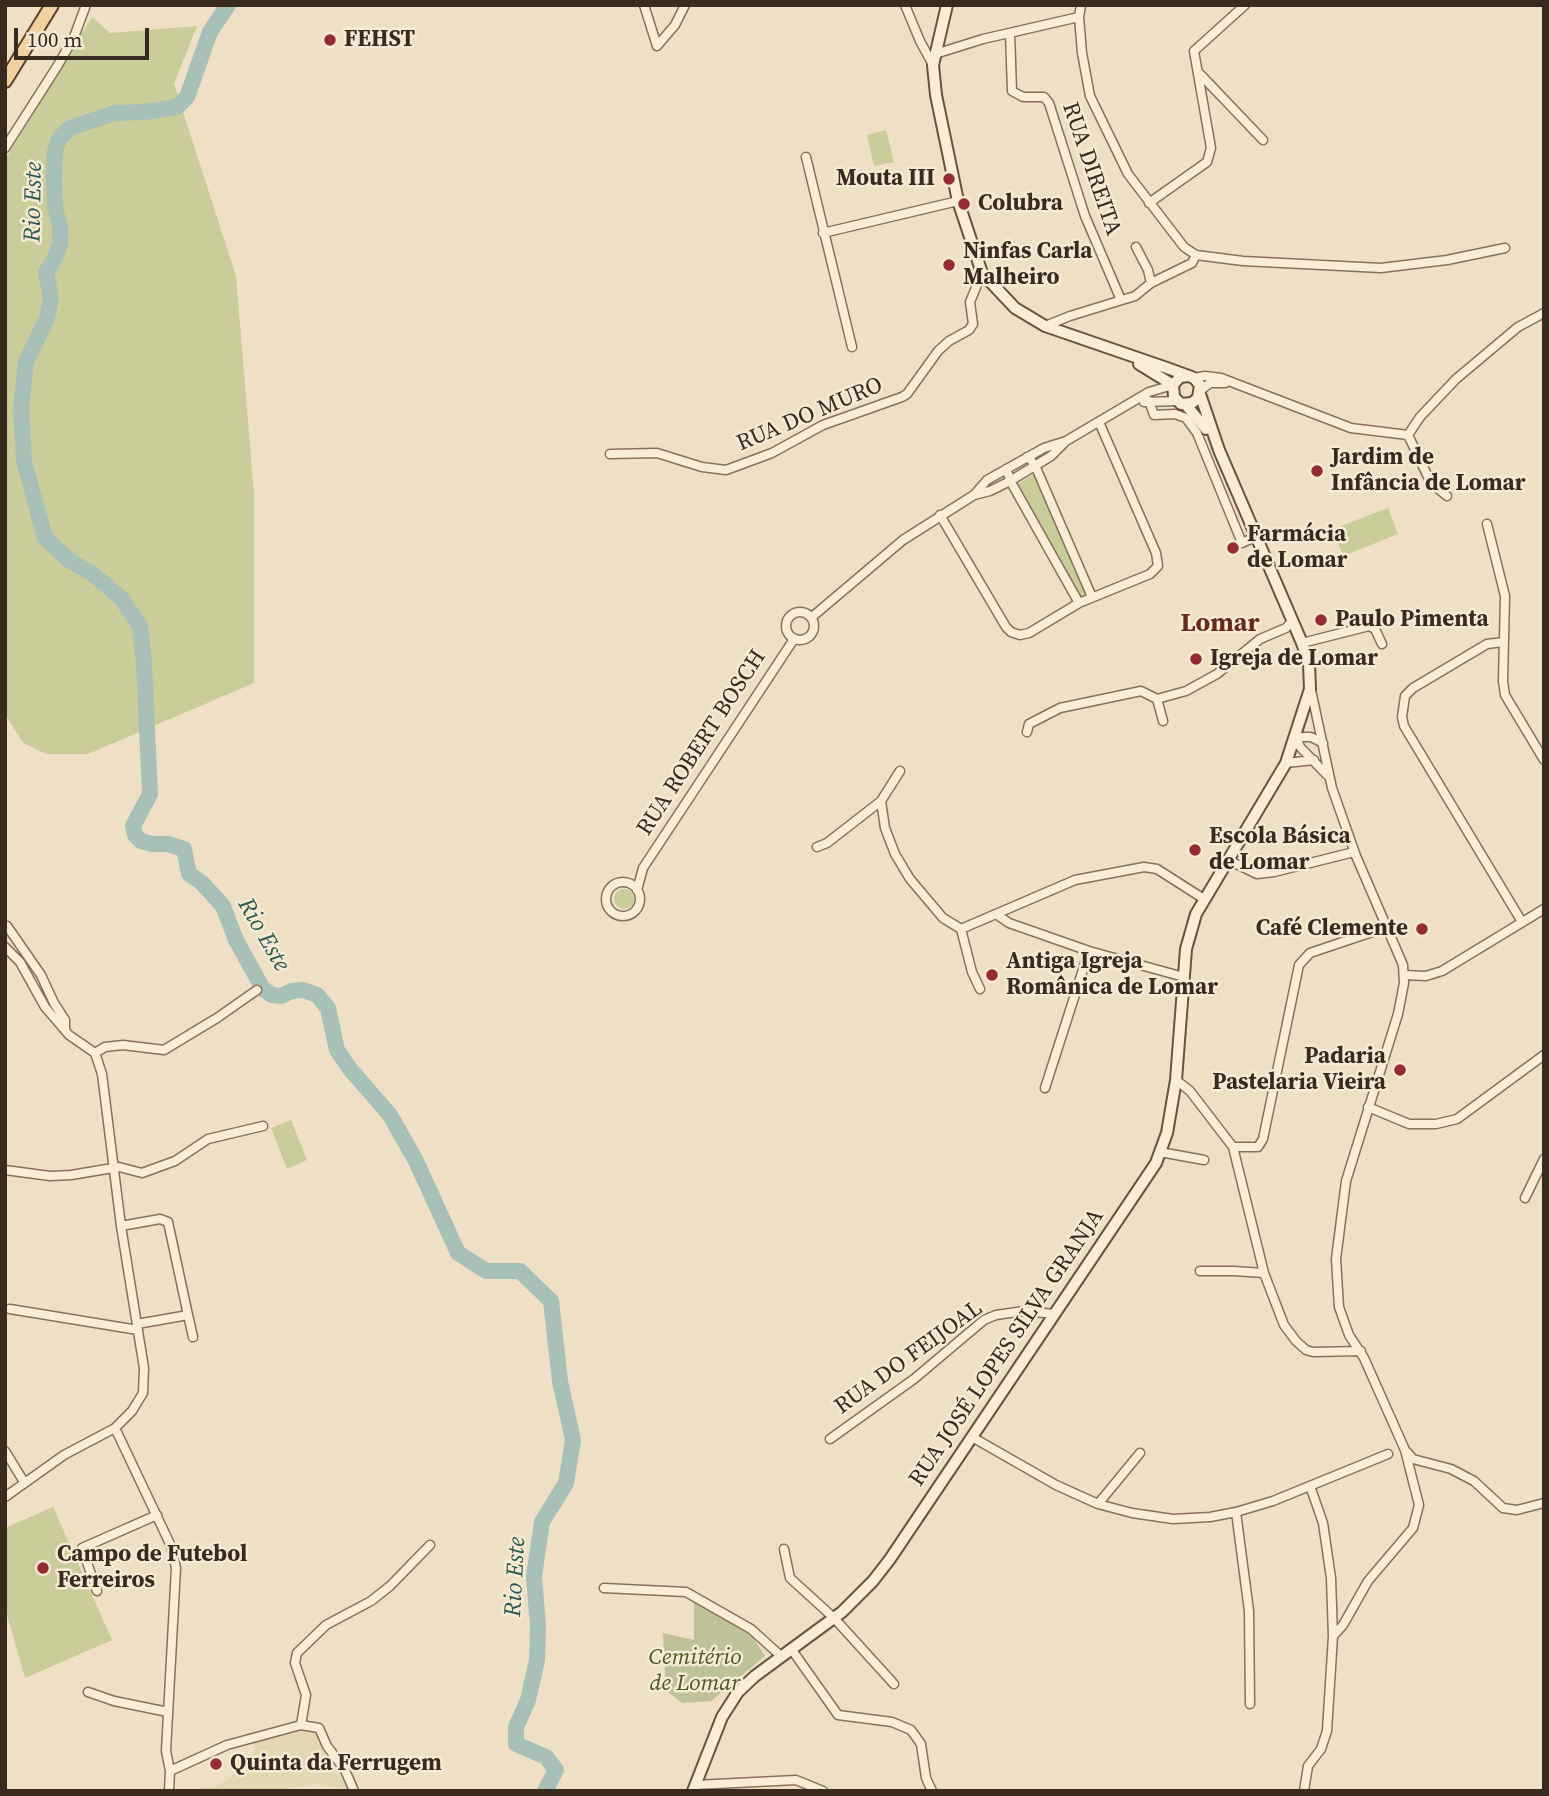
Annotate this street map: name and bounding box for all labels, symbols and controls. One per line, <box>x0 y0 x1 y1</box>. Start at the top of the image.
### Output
scale bar <box>18 14 152 58</box>
text: 100 m <box>27 25 82 54</box>
place label: FEHST <box>344 26 415 54</box>
marker: FEHST <box>322 32 338 48</box>
street label: RUA DIREITA <box>1055 99 1127 239</box>
water label: Rio Este <box>19 162 49 242</box>
place label: Mouta III <box>836 165 935 193</box>
marker: Mouta III <box>941 171 957 187</box>
place label: Colubra <box>978 190 1063 218</box>
marker: Colubra <box>956 196 972 212</box>
place label: Ninfas Carla Malheiro <box>963 238 1092 292</box>
marker: Ninfas Carla Malheiro <box>941 257 957 273</box>
street label: RUA DO MURO <box>733 372 887 458</box>
place label: Jardim de Infância de Lomar <box>1331 444 1525 498</box>
marker: Jardim de Infância de Lomar <box>1309 463 1325 479</box>
place label: Farmácia de Lomar <box>1247 521 1347 575</box>
marker: Farmácia de Lomar <box>1225 540 1241 556</box>
place label: Paulo Pimenta <box>1335 606 1489 634</box>
district label: Lomar <box>1180 608 1260 640</box>
marker: Paulo Pimenta <box>1313 612 1329 628</box>
street label: RUA ROBERT BOSCH <box>632 645 772 841</box>
place label: Igreja de Lomar <box>1210 645 1378 673</box>
marker: Igreja de Lomar <box>1188 651 1204 667</box>
place label: Escola Básica de Lomar <box>1209 823 1351 877</box>
marker: Escola Básica de Lomar <box>1187 842 1203 858</box>
water label: Rio Este <box>231 893 295 977</box>
place label: Café Clemente <box>1256 915 1408 943</box>
marker: Café Clemente <box>1414 921 1430 937</box>
place label: Antiga Igreja Românica de Lomar <box>1006 948 1218 1002</box>
marker: Antiga Igreja Românica de Lomar <box>984 967 1000 983</box>
place label: Padaria Pastelaria Vieira <box>1212 1043 1386 1097</box>
marker: Padaria Pastelaria Vieira <box>1392 1062 1408 1078</box>
street label: RUA JOSÉ LOPES SILVA GRANJA <box>904 1204 1110 1492</box>
street label: RUA DO FEIJOAL <box>830 1295 988 1421</box>
water label: Rio Este <box>500 1536 532 1618</box>
place label: Campo de Futebol Ferreiros <box>57 1541 248 1595</box>
marker: Campo de Futebol Ferreiros <box>35 1560 51 1576</box>
park label: Cemitério de Lomar <box>648 1644 742 1698</box>
place label: Quinta da Ferrugem <box>230 1750 442 1778</box>
marker: Quinta da Ferrugem <box>208 1756 224 1772</box>

